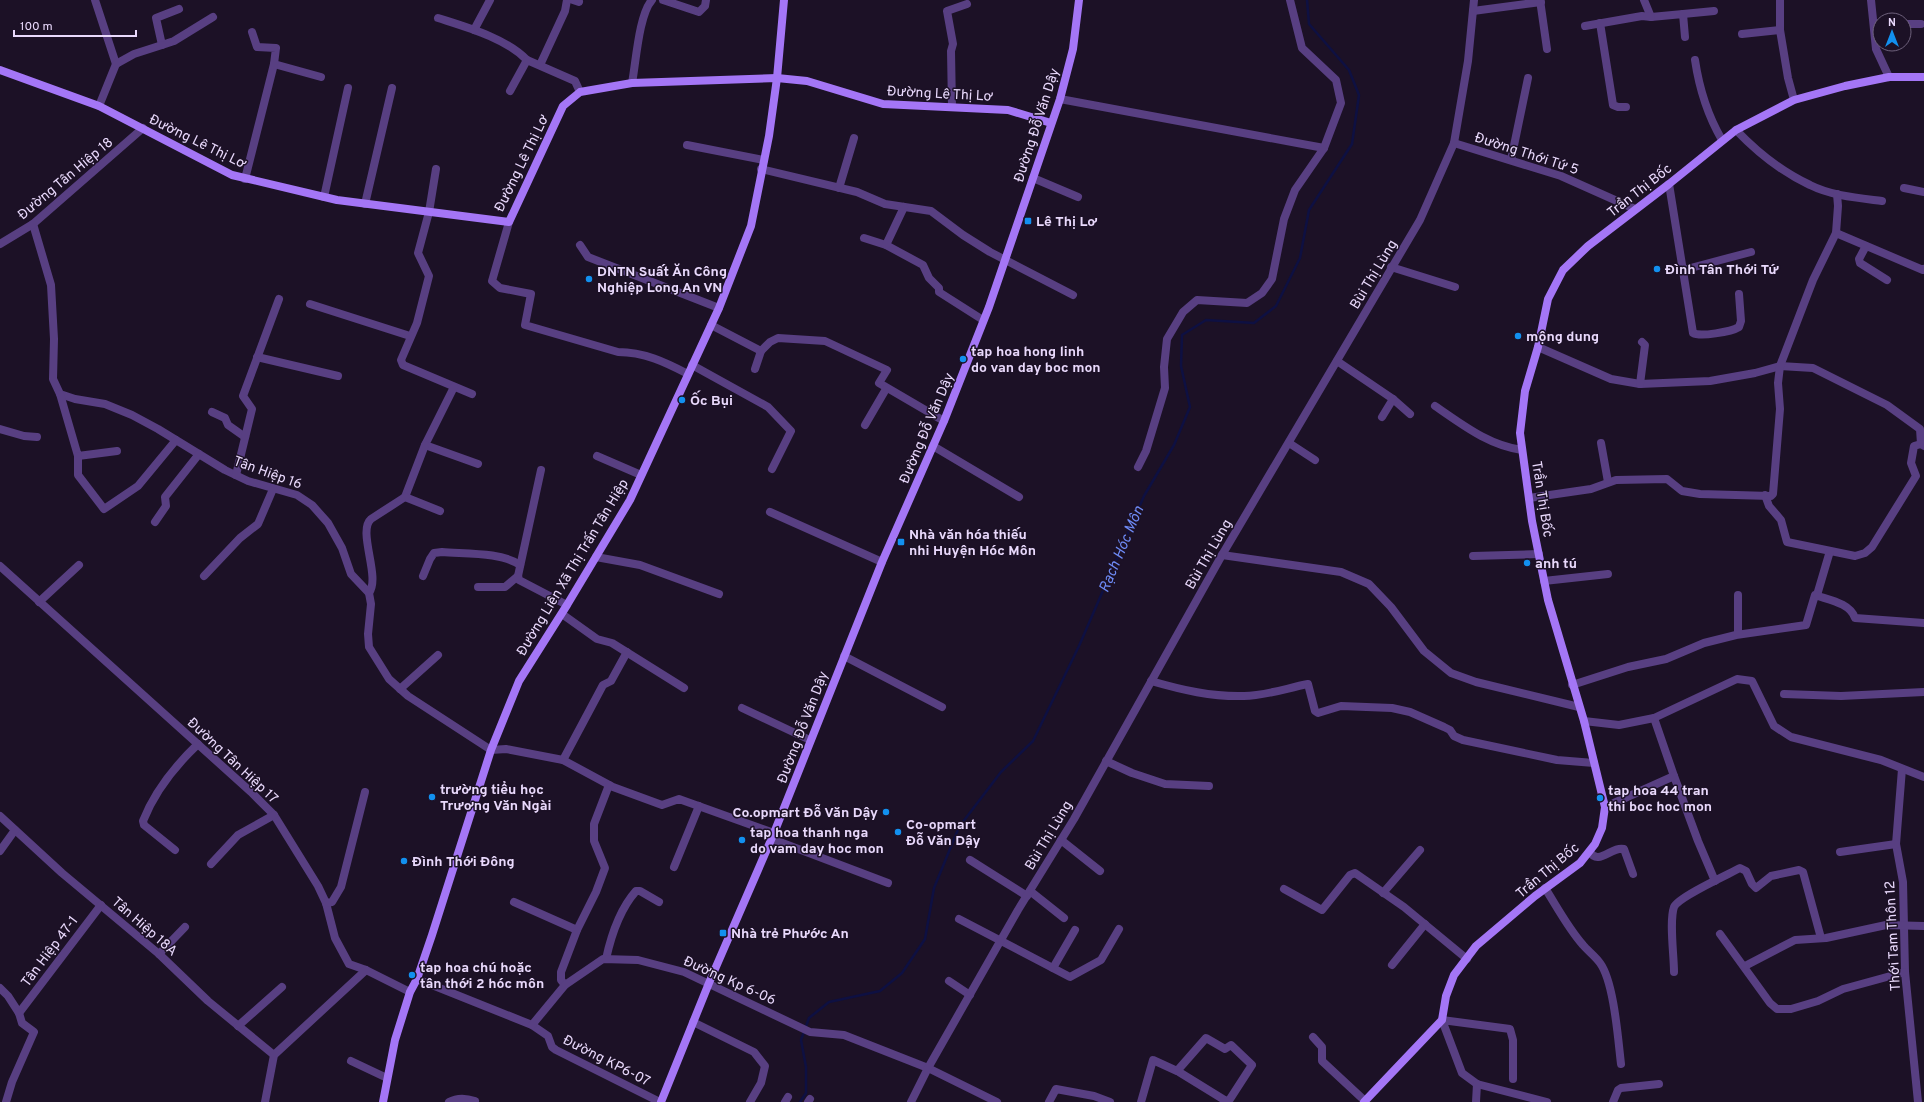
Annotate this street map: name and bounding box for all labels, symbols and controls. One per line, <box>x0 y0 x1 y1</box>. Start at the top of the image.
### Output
scale bar <box>14 12 136 38</box>
north arrow <box>1872 12 1912 52</box>
text: N <box>1888 16 1896 30</box>
text: 100 m <box>20 19 53 35</box>
street label: Đường Đỗ Văn Dậy <box>1010 66 1064 185</box>
street label: Đường Lê Thị Lơ <box>887 83 994 106</box>
street label: Đường Lê Thị Lơ <box>146 111 249 173</box>
street label: Đường Lê Thị Lơ <box>491 112 553 215</box>
street label: Đường Thới Tứ 5 <box>1472 130 1581 179</box>
street label: Đường Tân Hiệp 18 <box>15 134 117 224</box>
street label: Trần Thị Bốc <box>1604 161 1676 222</box>
place label: Lê Thị Lơ <box>1036 214 1097 231</box>
marker: Lê Thị Lơ <box>1023 216 1033 226</box>
street label: Bùi Thị Lùng <box>1347 237 1402 313</box>
place label: Đình Tân Thới Tứ <box>1665 262 1779 279</box>
place label: DNTN Suất Ăn Công Nghiệp Long An VN <box>597 263 727 297</box>
marker: Đình Tân Thới Tứ <box>1652 264 1662 274</box>
marker: DNTN Suất Ăn Công Nghiệp Long An VN <box>584 274 594 284</box>
place label: mộng dung <box>1526 329 1599 346</box>
marker: mộng dung <box>1513 331 1523 341</box>
place label: tap hoa hong linh do van day boc mon <box>971 344 1101 377</box>
marker: tap hoa hong linh do van day boc mon <box>958 354 968 364</box>
street label: Đường Đỗ Văn Dậy <box>895 370 958 487</box>
place label: Ốc Bụi <box>690 390 733 410</box>
marker: Ốc Bụi <box>677 395 687 405</box>
street label: Tân Hiệp 16 <box>231 453 304 494</box>
street label: Trần Thị Bốc <box>1527 460 1556 539</box>
street label: Đường Liên Xã Thị Trấn Tân Hiệp <box>514 476 633 659</box>
water label: Rạch Hóc Môn <box>1096 503 1149 596</box>
street label: Bùi Thị Lùng <box>1182 517 1236 593</box>
place label: Nhà văn hóa thiếu nhi Huyện Hóc Môn <box>909 527 1036 560</box>
marker: Nhà văn hóa thiếu nhi Huyện Hóc Môn <box>896 537 906 547</box>
place label: anh tú <box>1535 556 1577 573</box>
marker: anh tú <box>1522 558 1532 568</box>
street label: Đường Đỗ Văn Dậy <box>773 669 833 786</box>
street label: Đường Tân Hiệp 17 <box>183 715 281 808</box>
place label: trường tiểu học Trương Văn Ngài <box>440 781 551 815</box>
place label: tap hoa 44 tran thi boc hoc mon <box>1608 783 1712 816</box>
marker: trường tiểu học Trương Văn Ngài <box>427 792 437 802</box>
marker: tap hoa 44 tran thi boc hoc mon <box>1595 793 1605 803</box>
street label: Bùi Thị Lùng <box>1022 798 1077 874</box>
place label: Co.opmart Đỗ Văn Dậy <box>732 803 878 822</box>
marker: Co.opmart Đỗ Văn Dậy <box>881 807 891 817</box>
place label: Co-opmart Đỗ Văn Dậy <box>906 817 981 850</box>
place label: tap hoa thanh nga do vam day hoc mon <box>750 825 884 858</box>
marker: Co-opmart Đỗ Văn Dậy <box>893 827 903 837</box>
marker: tap hoa thanh nga do vam day hoc mon <box>737 835 747 845</box>
street label: Trần Thị Bốc <box>1513 840 1583 902</box>
place label: Đình Thới Đông <box>412 854 515 871</box>
marker: Đình Thới Đông <box>399 856 409 866</box>
street label: Thới Tam Thôn 12 <box>1882 880 1905 992</box>
street label: Tân Hiệp 18A <box>108 894 180 960</box>
street label: Tân Hiệp 47-1 <box>18 913 82 991</box>
place label: Nhà trẻ Phước An <box>731 926 849 943</box>
marker: Nhà trẻ Phước An <box>718 928 728 938</box>
street label: Đường Kp 6-06 <box>680 953 778 1009</box>
place label: tap hoa chú hoặc tân thới 2 hóc môn <box>420 960 544 993</box>
marker: tap hoa chú hoặc tân thới 2 hóc môn <box>407 970 417 980</box>
street label: Đường KP6-07 <box>560 1032 653 1091</box>

